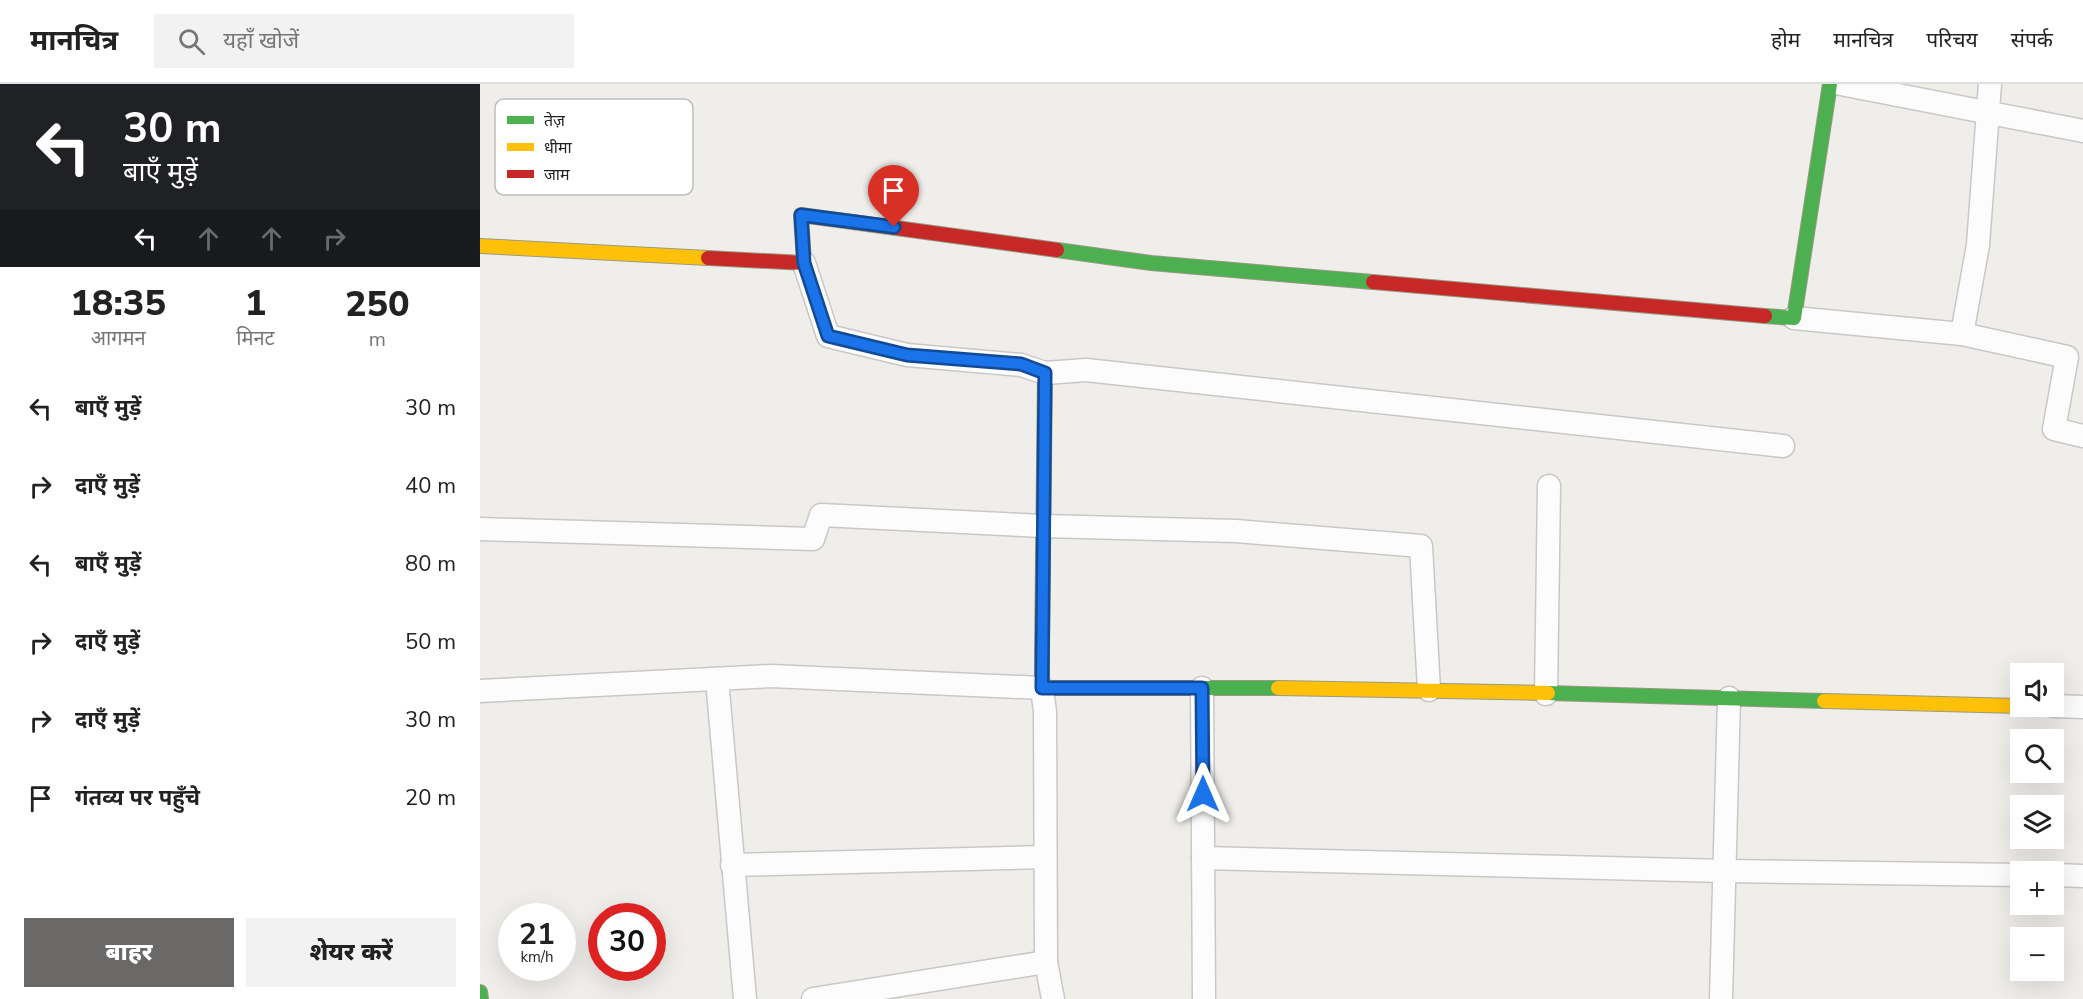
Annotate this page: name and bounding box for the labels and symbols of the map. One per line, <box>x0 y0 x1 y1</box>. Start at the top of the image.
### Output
legend <box>495 99 693 195</box>
text: तेज़ <box>544 110 566 132</box>
text: धीमा <box>544 137 573 159</box>
text: जाम <box>544 164 570 186</box>
pin <box>868 165 919 227</box>
position arrow <box>1171 762 1235 826</box>
speed limit sign: 30 <box>588 903 666 981</box>

